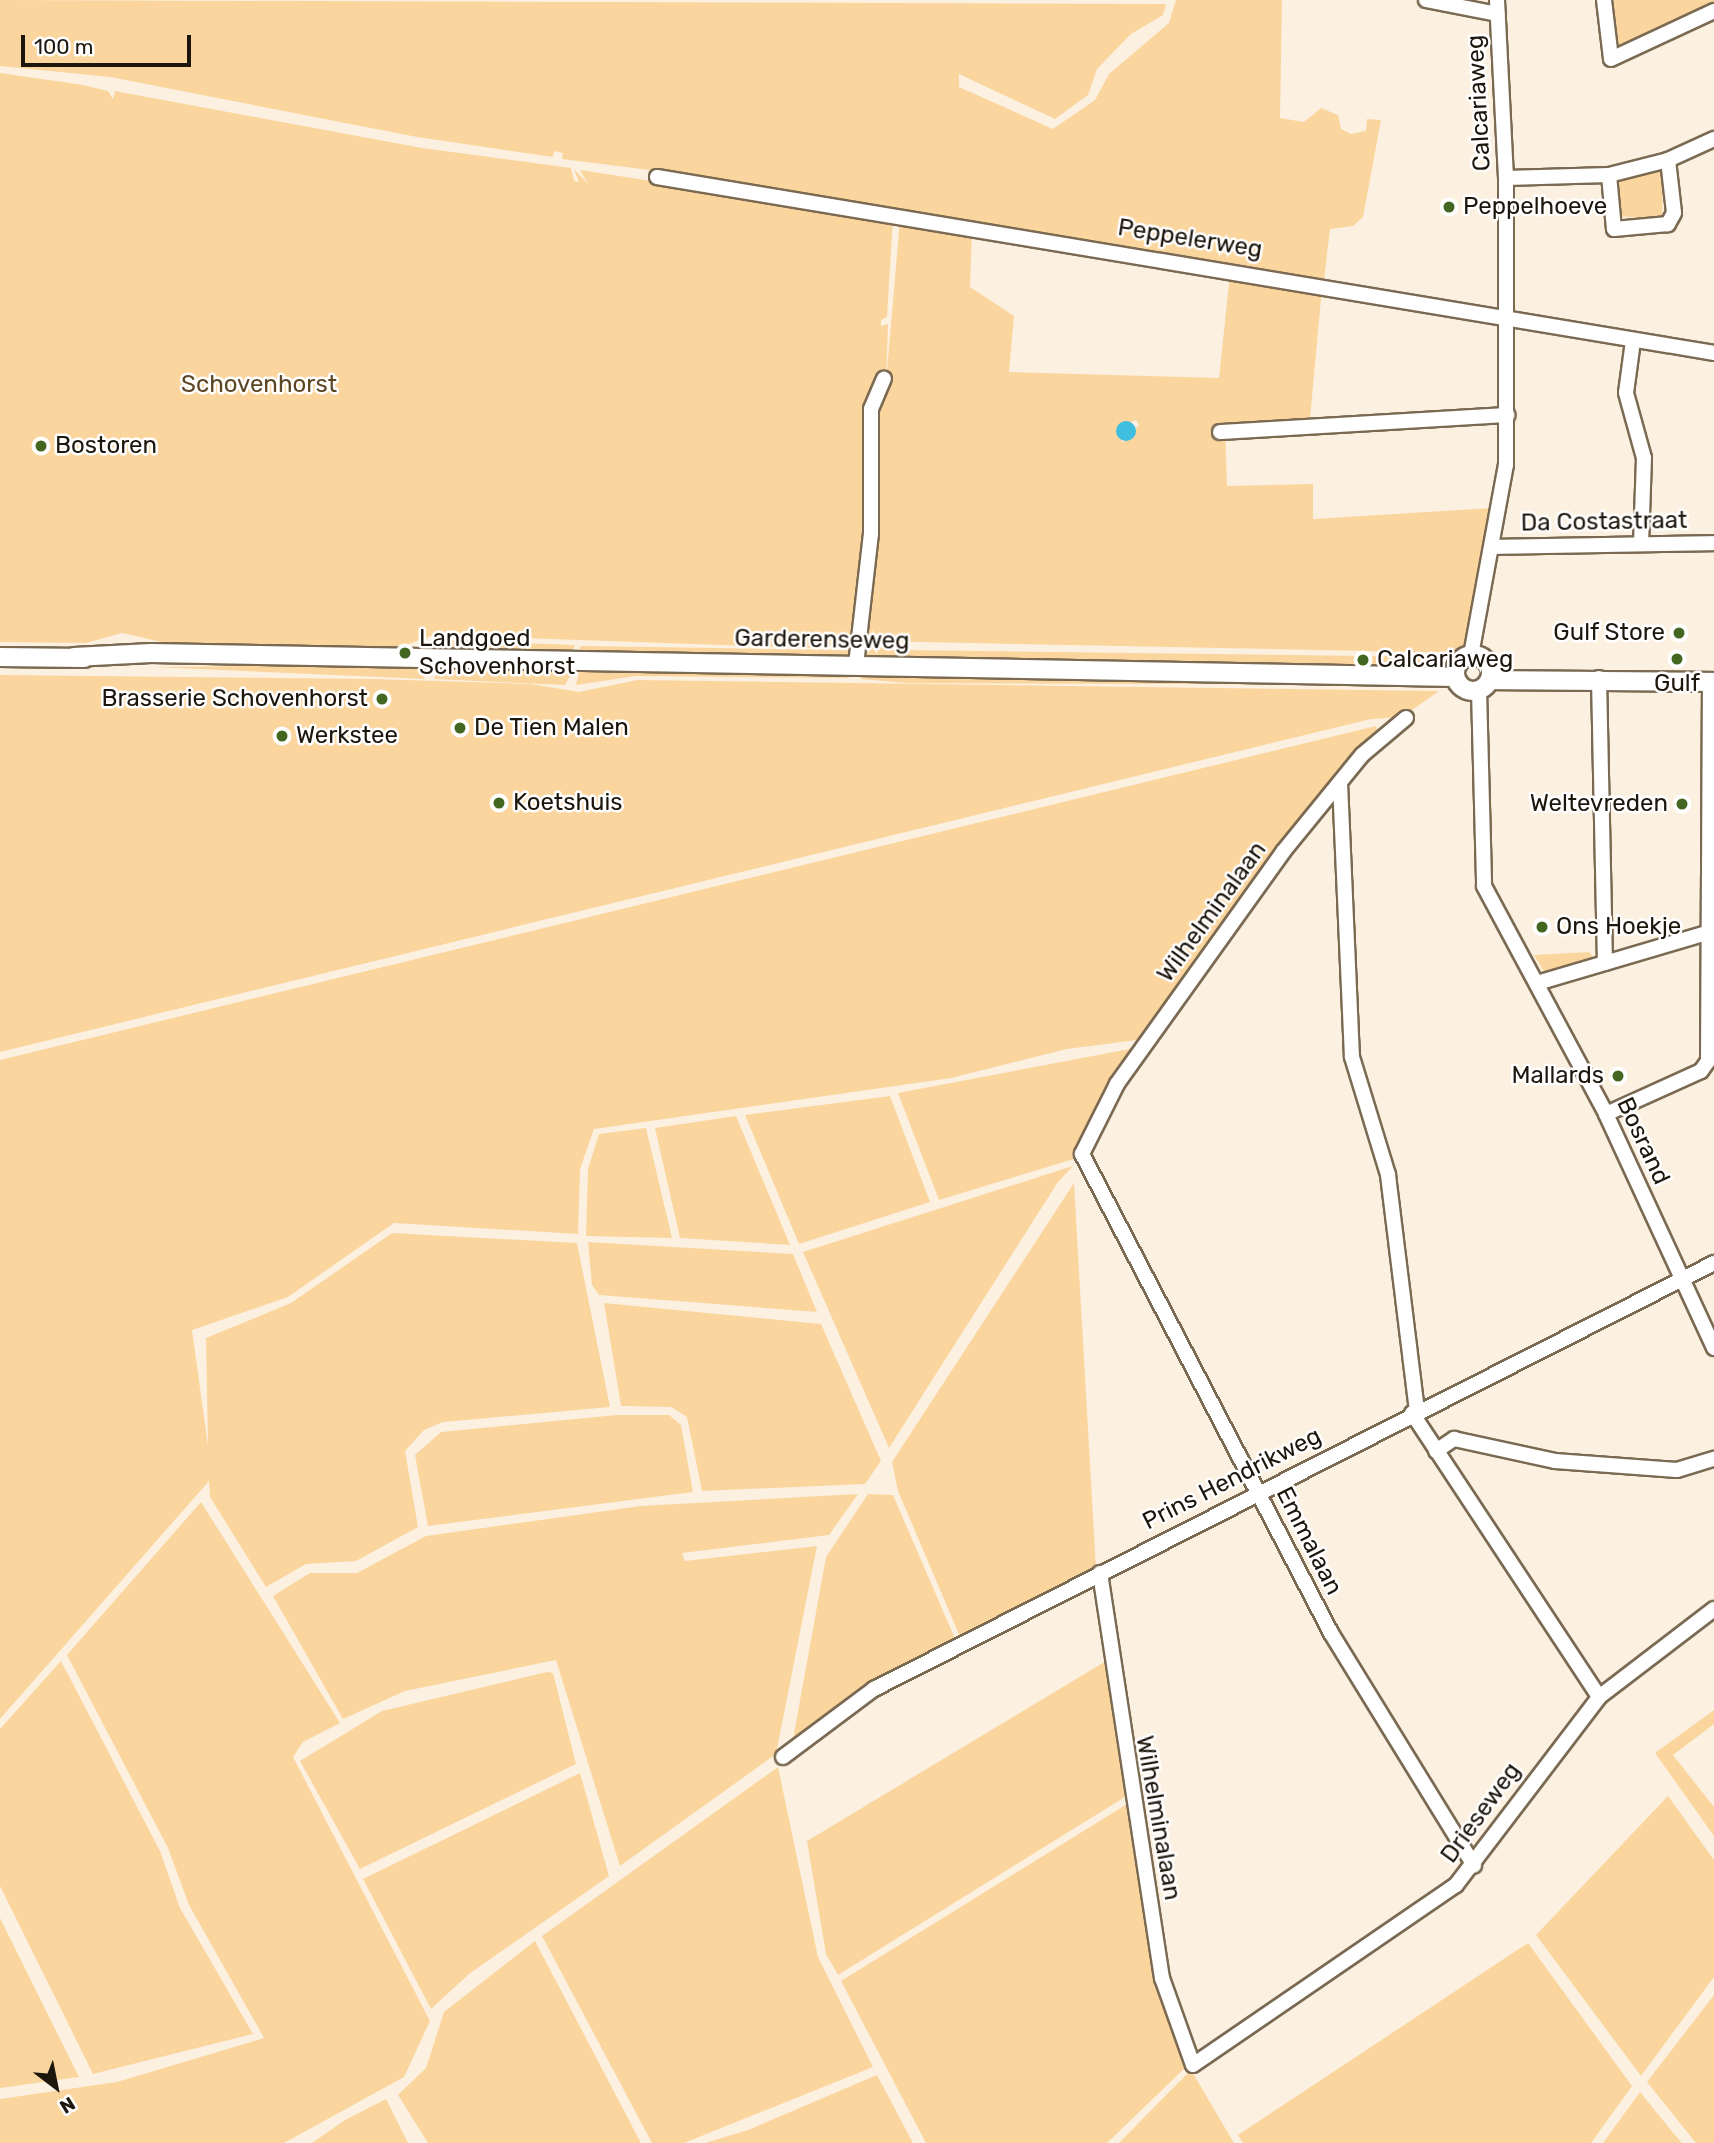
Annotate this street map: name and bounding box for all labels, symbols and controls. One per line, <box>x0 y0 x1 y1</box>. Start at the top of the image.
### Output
scale bar <box>24 21 194 65</box>
text: 100 m <box>34 34 93 59</box>
street label: Calcariaweg <box>1461 34 1497 172</box>
place label: Peppelhoeve <box>1463 193 1607 221</box>
marker: Peppelhoeve <box>1441 199 1457 215</box>
street label: Peppelerweg <box>1116 213 1264 265</box>
park label: Schovenhorst <box>181 371 337 399</box>
place label: Bostoren <box>55 432 157 460</box>
marker: Bostoren <box>33 438 49 454</box>
street label: Da Costastraat <box>1520 506 1688 538</box>
place label: Gulf Store <box>1553 619 1665 647</box>
street label: Garderenseweg <box>734 624 910 656</box>
place label: Landgoed Schovenhorst <box>419 625 575 681</box>
marker: Gulf Store <box>1671 625 1687 641</box>
marker: Landgoed Schovenhorst <box>397 645 413 661</box>
place label: Calcariaweg <box>1377 646 1513 674</box>
marker: Gulf <box>1669 651 1685 667</box>
marker: Calcariaweg <box>1355 652 1371 668</box>
place label: Gulf <box>1654 670 1700 698</box>
place label: Brasserie Schovenhorst <box>102 685 368 713</box>
marker: Brasserie Schovenhorst <box>374 691 390 707</box>
place label: De Tien Malen <box>474 714 629 742</box>
marker: De Tien Malen <box>452 720 468 736</box>
place label: Werkstee <box>296 722 398 750</box>
marker: Werkstee <box>274 728 290 744</box>
place label: Koetshuis <box>513 789 623 817</box>
place label: Weltevreden <box>1530 790 1668 818</box>
marker: Koetshuis <box>491 795 507 811</box>
marker: Weltevreden <box>1674 796 1690 812</box>
street label: Wilhelminalaan <box>1151 836 1273 988</box>
place label: Ons Hoekje <box>1556 913 1681 941</box>
marker: Ons Hoekje <box>1534 919 1550 935</box>
place label: Mallards <box>1511 1062 1604 1090</box>
marker: Mallards <box>1610 1068 1626 1084</box>
street label: Bosrand <box>1610 1093 1676 1189</box>
street label: Prins Hendrikweg <box>1138 1422 1326 1536</box>
street label: Emmalaan <box>1270 1482 1348 1600</box>
street label: Wilhelminalaan <box>1129 1733 1187 1903</box>
street label: Drieseweg <box>1435 1757 1527 1869</box>
north arrow <box>21 2052 91 2122</box>
text: N <box>56 2092 79 2119</box>

